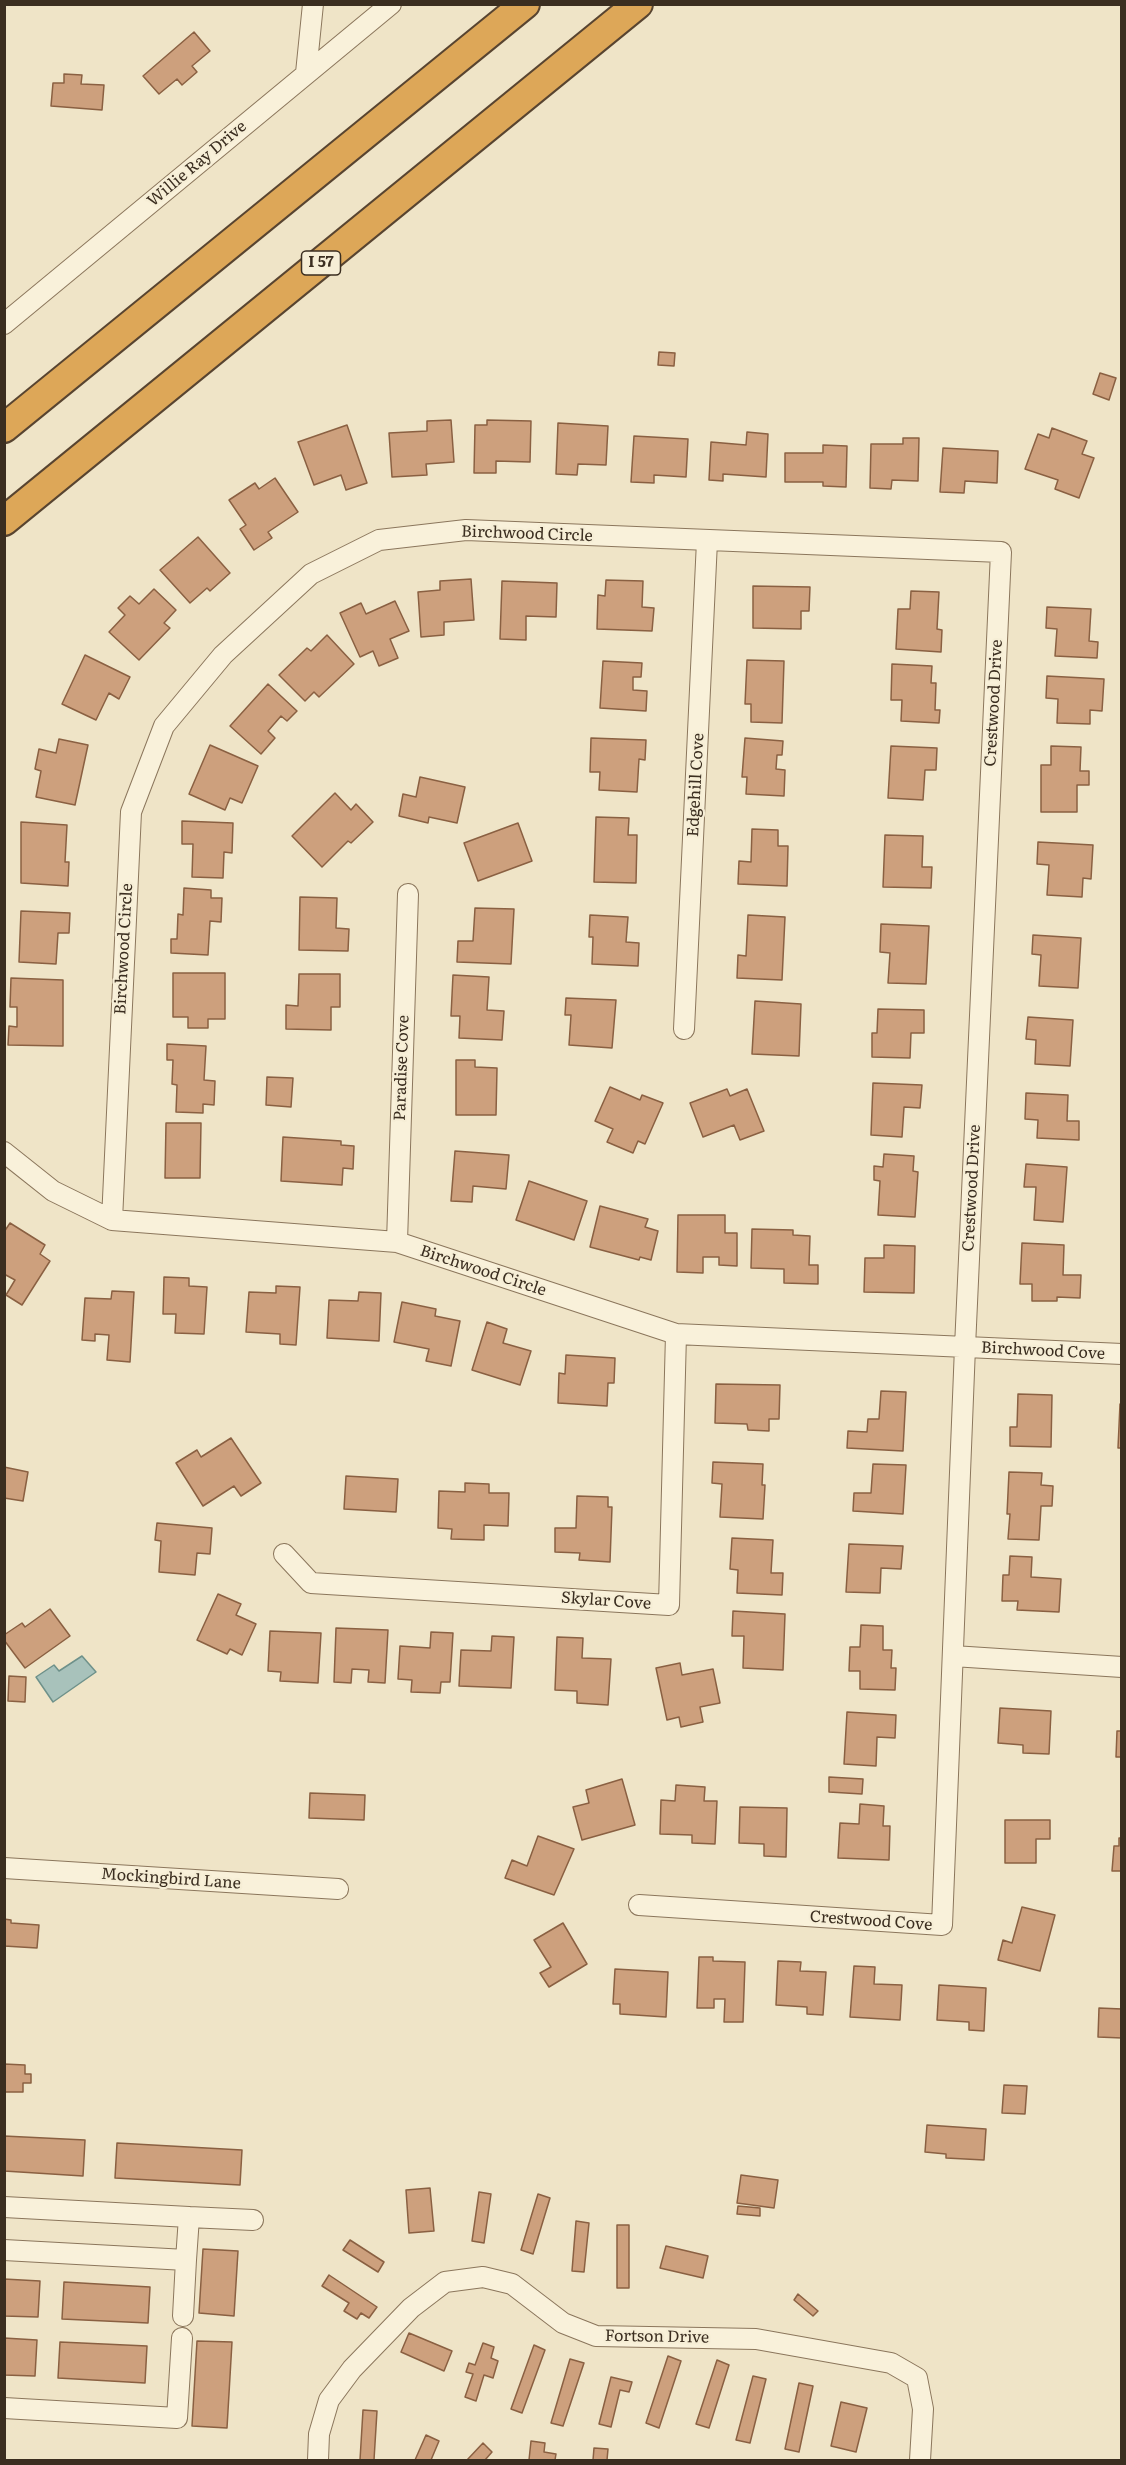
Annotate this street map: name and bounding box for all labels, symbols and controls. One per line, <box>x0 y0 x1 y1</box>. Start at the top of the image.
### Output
street label: Willie Ray Drive <box>143 117 251 211</box>
road number: I 57 <box>302 251 340 275</box>
street label: Birchwood Circle <box>461 522 593 546</box>
street label: Crestwood Drive <box>981 639 1007 767</box>
street label: Edgehill Cove <box>684 732 708 838</box>
street label: Birchwood Circle <box>111 883 137 1015</box>
street label: Paradise Cove <box>391 1015 413 1121</box>
street label: Crestwood Drive <box>959 1124 985 1252</box>
street label: Birchwood Circle <box>417 1242 549 1300</box>
street label: Birchwood Cove <box>981 1338 1105 1364</box>
street label: Skylar Cove <box>560 1588 652 1614</box>
street label: Mockingbird Lane <box>100 1865 242 1893</box>
street label: Crestwood Cove <box>809 1907 933 1935</box>
street label: Fortson Drive <box>605 2326 709 2348</box>

